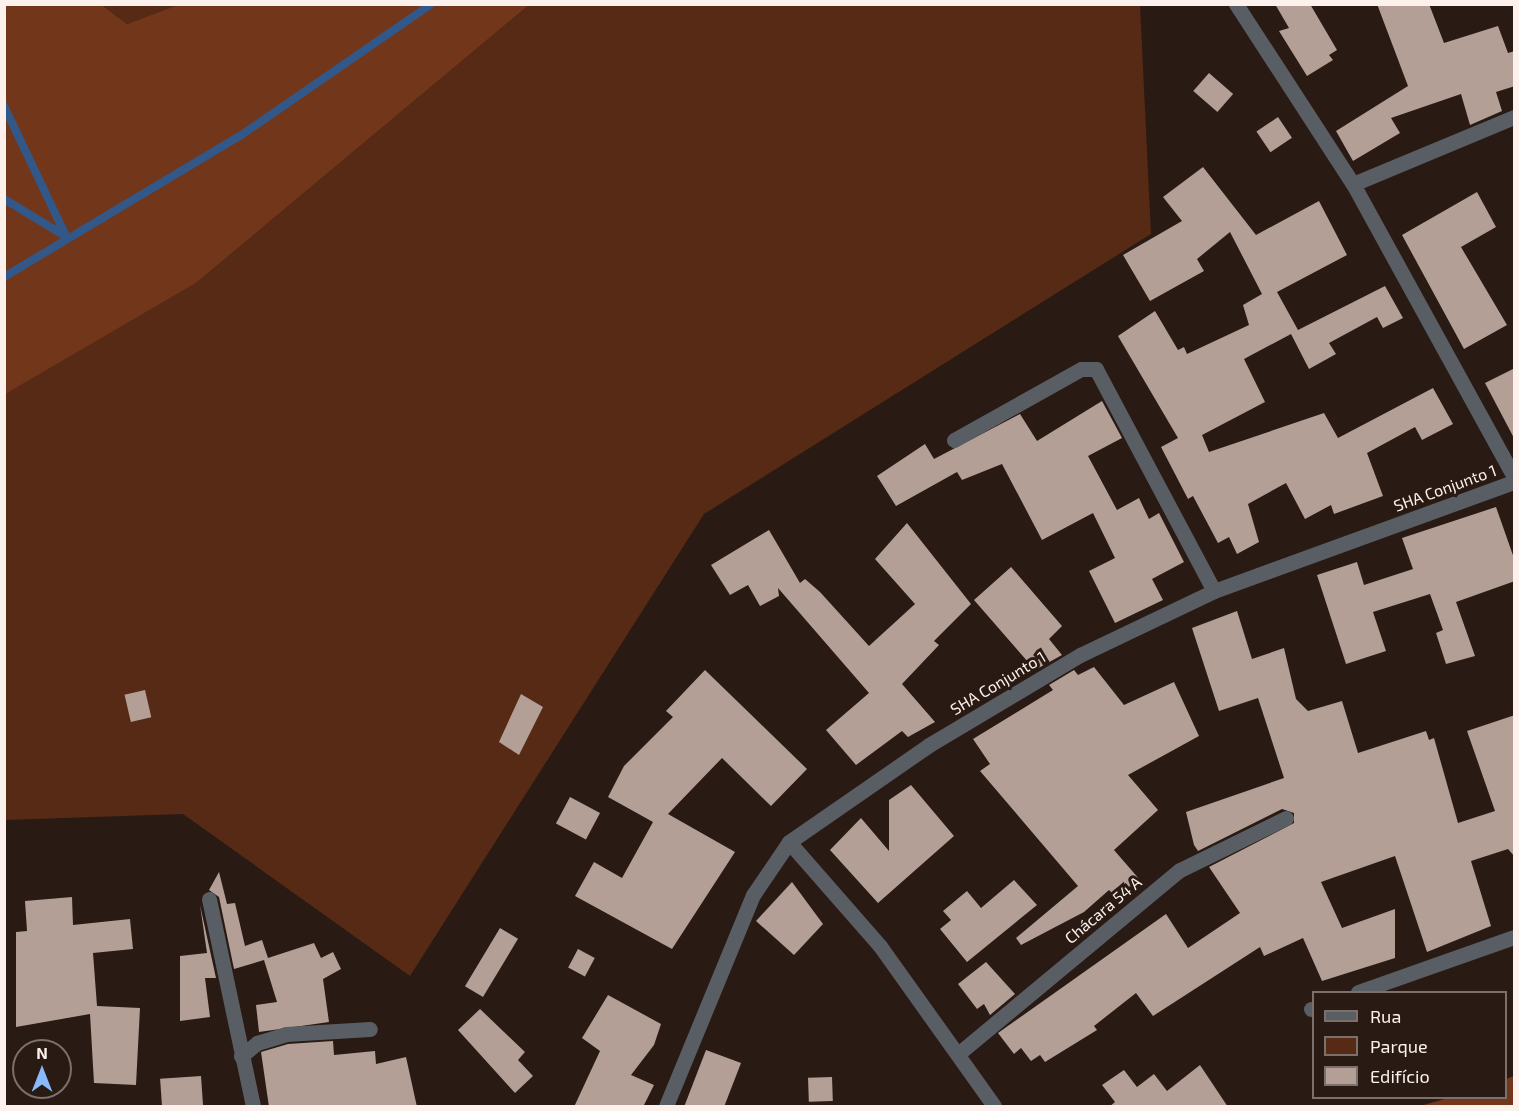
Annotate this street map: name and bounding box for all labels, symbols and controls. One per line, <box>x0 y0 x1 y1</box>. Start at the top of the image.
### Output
street label: SHA Conjunto 1 <box>1391 460 1499 516</box>
street label: SHA Conjunto 1 <box>947 647 1049 719</box>
street label: Chácara 54 A <box>1061 872 1145 948</box>
legend <box>1312 991 1507 1099</box>
text: Rua <box>1370 1005 1401 1027</box>
text: Parque <box>1370 1035 1428 1057</box>
north arrow <box>12 1039 72 1099</box>
text: N <box>36 1043 48 1062</box>
text: Edifício <box>1370 1065 1430 1087</box>

